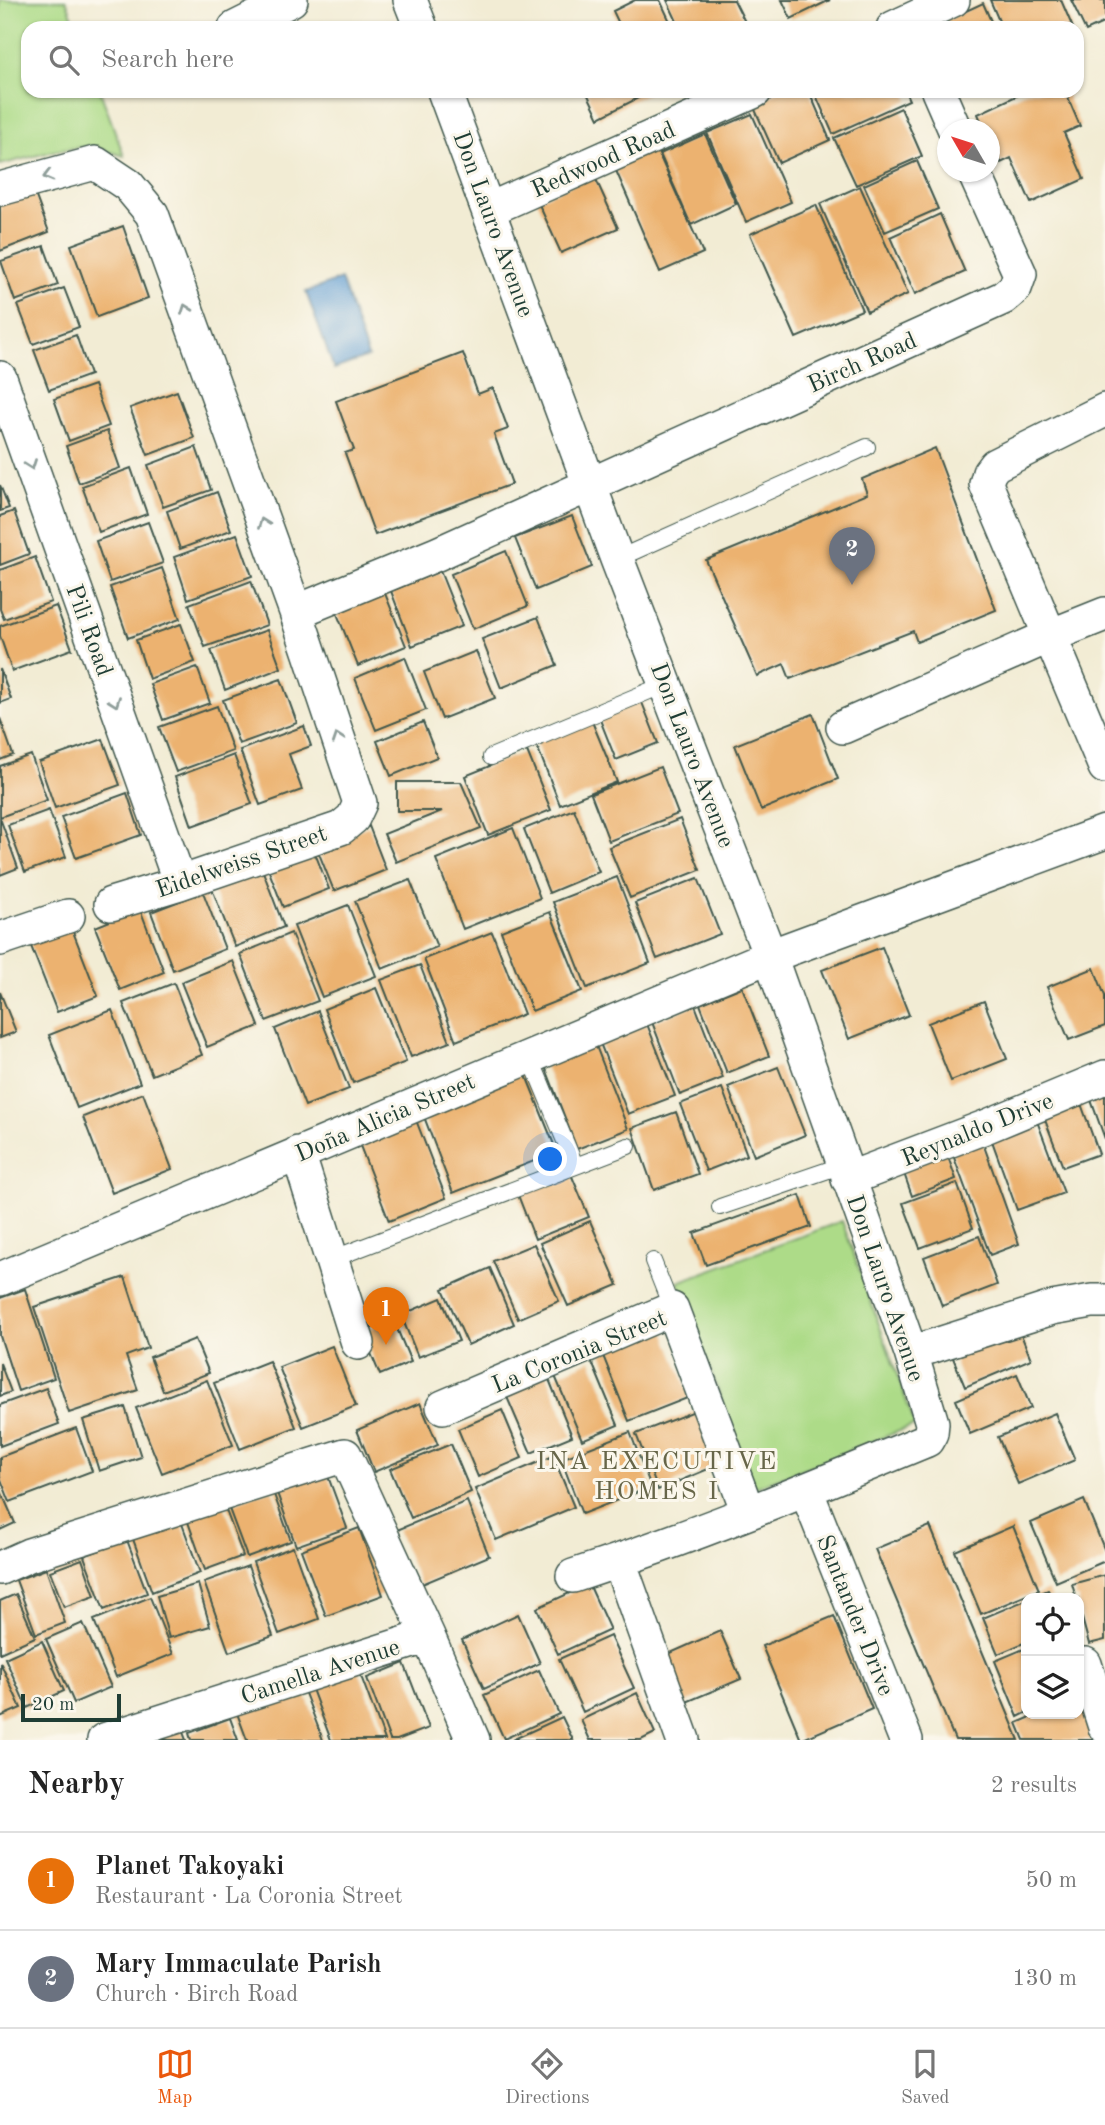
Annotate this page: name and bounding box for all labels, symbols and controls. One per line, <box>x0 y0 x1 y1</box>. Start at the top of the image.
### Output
search box <box>21 21 1084 98</box>
icon: search <box>45 41 83 79</box>
text: Search here <box>101 47 234 73</box>
street label: Redwood Road <box>528 118 679 203</box>
north arrow <box>937 119 1000 182</box>
street label: Don Lauro Avenue <box>447 129 537 321</box>
one-way arrow <box>42 168 54 182</box>
one-way arrow <box>180 304 194 316</box>
street label: Birch Road <box>805 329 921 399</box>
one-way arrow <box>23 458 37 470</box>
one-way arrow <box>258 518 272 530</box>
pin: 2 <box>829 527 875 585</box>
street label: Pili Road <box>60 581 116 680</box>
street label: Don Lauro Avenue <box>645 660 737 851</box>
one-way arrow <box>107 696 121 708</box>
one-way arrow <box>332 732 346 745</box>
street label: Eidelweiss Street <box>153 822 330 903</box>
street label: Doña Alicia Street <box>292 1070 479 1168</box>
street label: Reynaldo Drive <box>899 1090 1057 1172</box>
your location <box>533 1142 567 1176</box>
street label: Don Lauro Avenue <box>841 1192 927 1385</box>
pin: 1 <box>363 1287 409 1345</box>
street label: La Coronia Street <box>489 1307 670 1399</box>
district label: INA EXECUTIVE HOMES I <box>536 1449 778 1505</box>
street label: Santander Drive <box>811 1532 897 1699</box>
map controls <box>1021 1593 1084 1719</box>
button: locate <box>1021 1593 1084 1656</box>
street label: Camella Avenue <box>238 1636 403 1710</box>
button: layers <box>1021 1656 1084 1719</box>
scale bar <box>21 1691 121 1723</box>
text: 20 m <box>32 1696 74 1715</box>
text: Nearby <box>28 1770 125 1800</box>
text: 2 results <box>991 1774 1077 1797</box>
text: Planet Takoyaki <box>95 1854 284 1880</box>
text: 1 <box>44 1869 58 1892</box>
text: 50 m <box>1026 1869 1077 1892</box>
text: Restaurant · La Coronia Street <box>95 1885 403 1908</box>
text: Mary Immaculate Parish <box>95 1952 382 1978</box>
text: 2 <box>44 1967 58 1990</box>
text: 130 m <box>1012 1967 1077 1990</box>
text: Church · Birch Road <box>95 1983 298 2006</box>
tab: Map <box>156 2045 194 2110</box>
tab: Directions <box>505 2045 590 2110</box>
tab: Saved <box>901 2045 949 2110</box>

